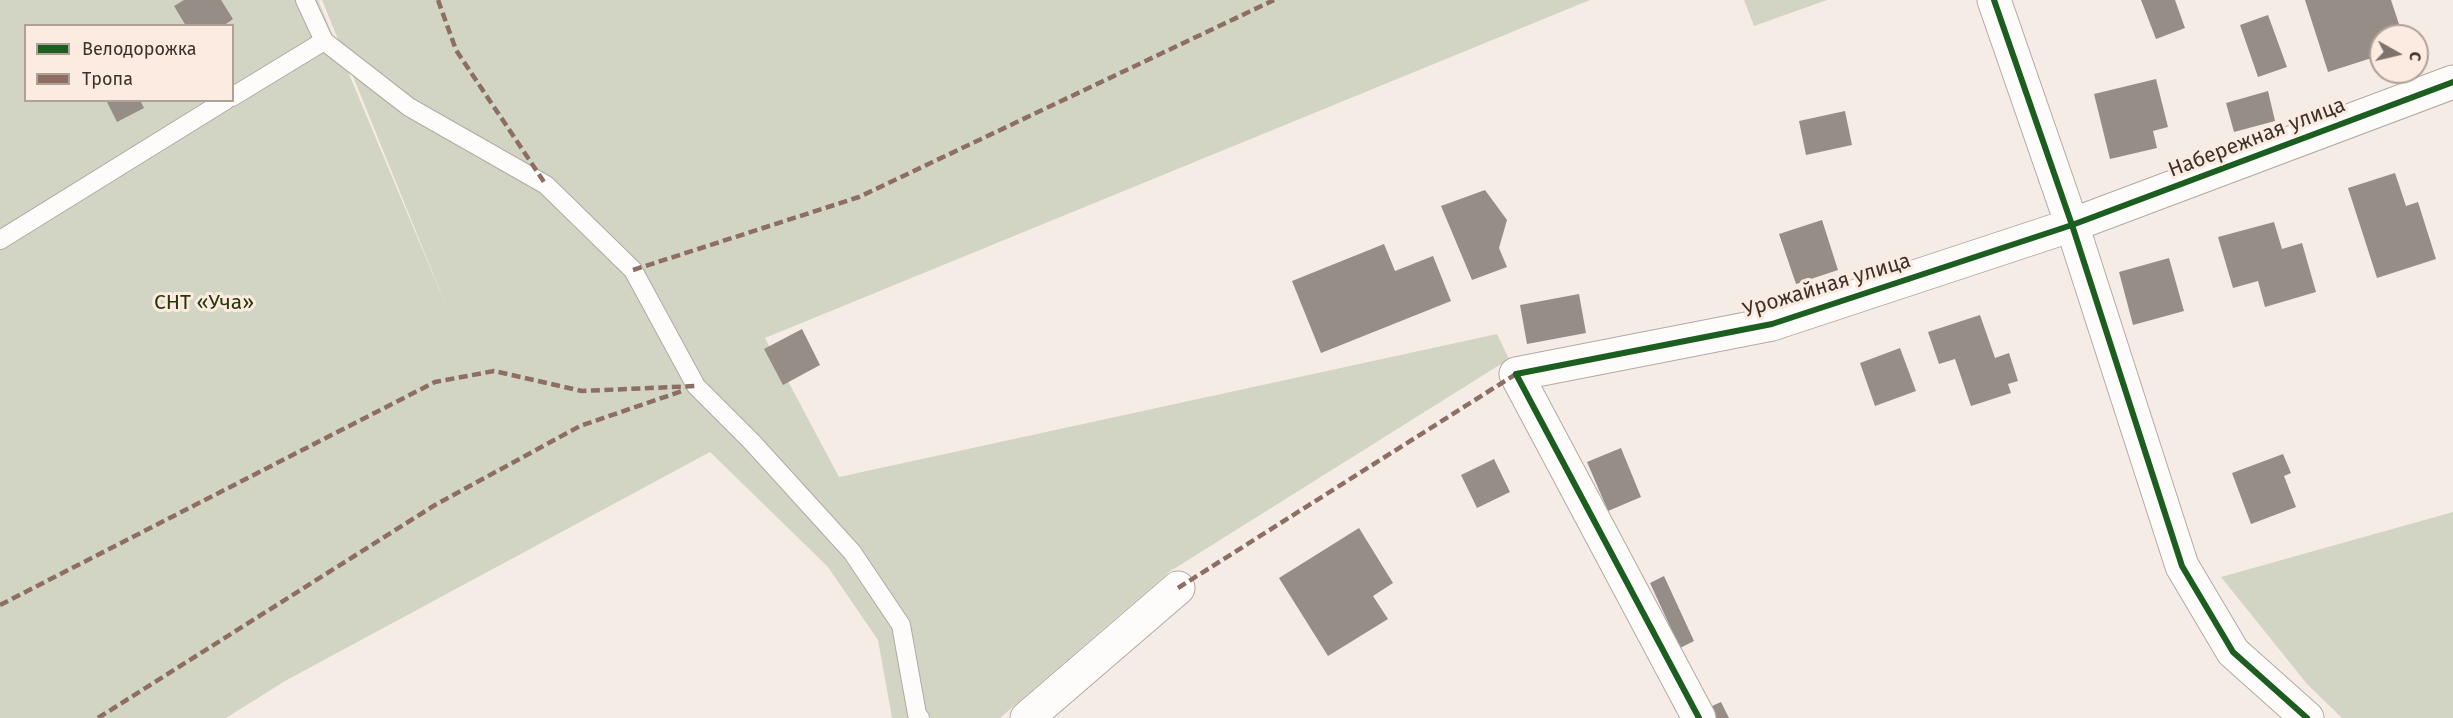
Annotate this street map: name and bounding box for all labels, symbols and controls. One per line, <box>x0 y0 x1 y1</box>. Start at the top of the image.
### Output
legend <box>24 24 234 102</box>
north arrow <box>2369 24 2429 84</box>
text: Велодорожка <box>82 38 197 60</box>
text: С <box>2405 50 2425 62</box>
text: Тропа <box>82 68 133 90</box>
street label: Набережная улица <box>2165 93 2349 183</box>
street label: Урожайная улица <box>1740 248 1914 324</box>
park label: СНТ «Уча» <box>154 290 254 316</box>

